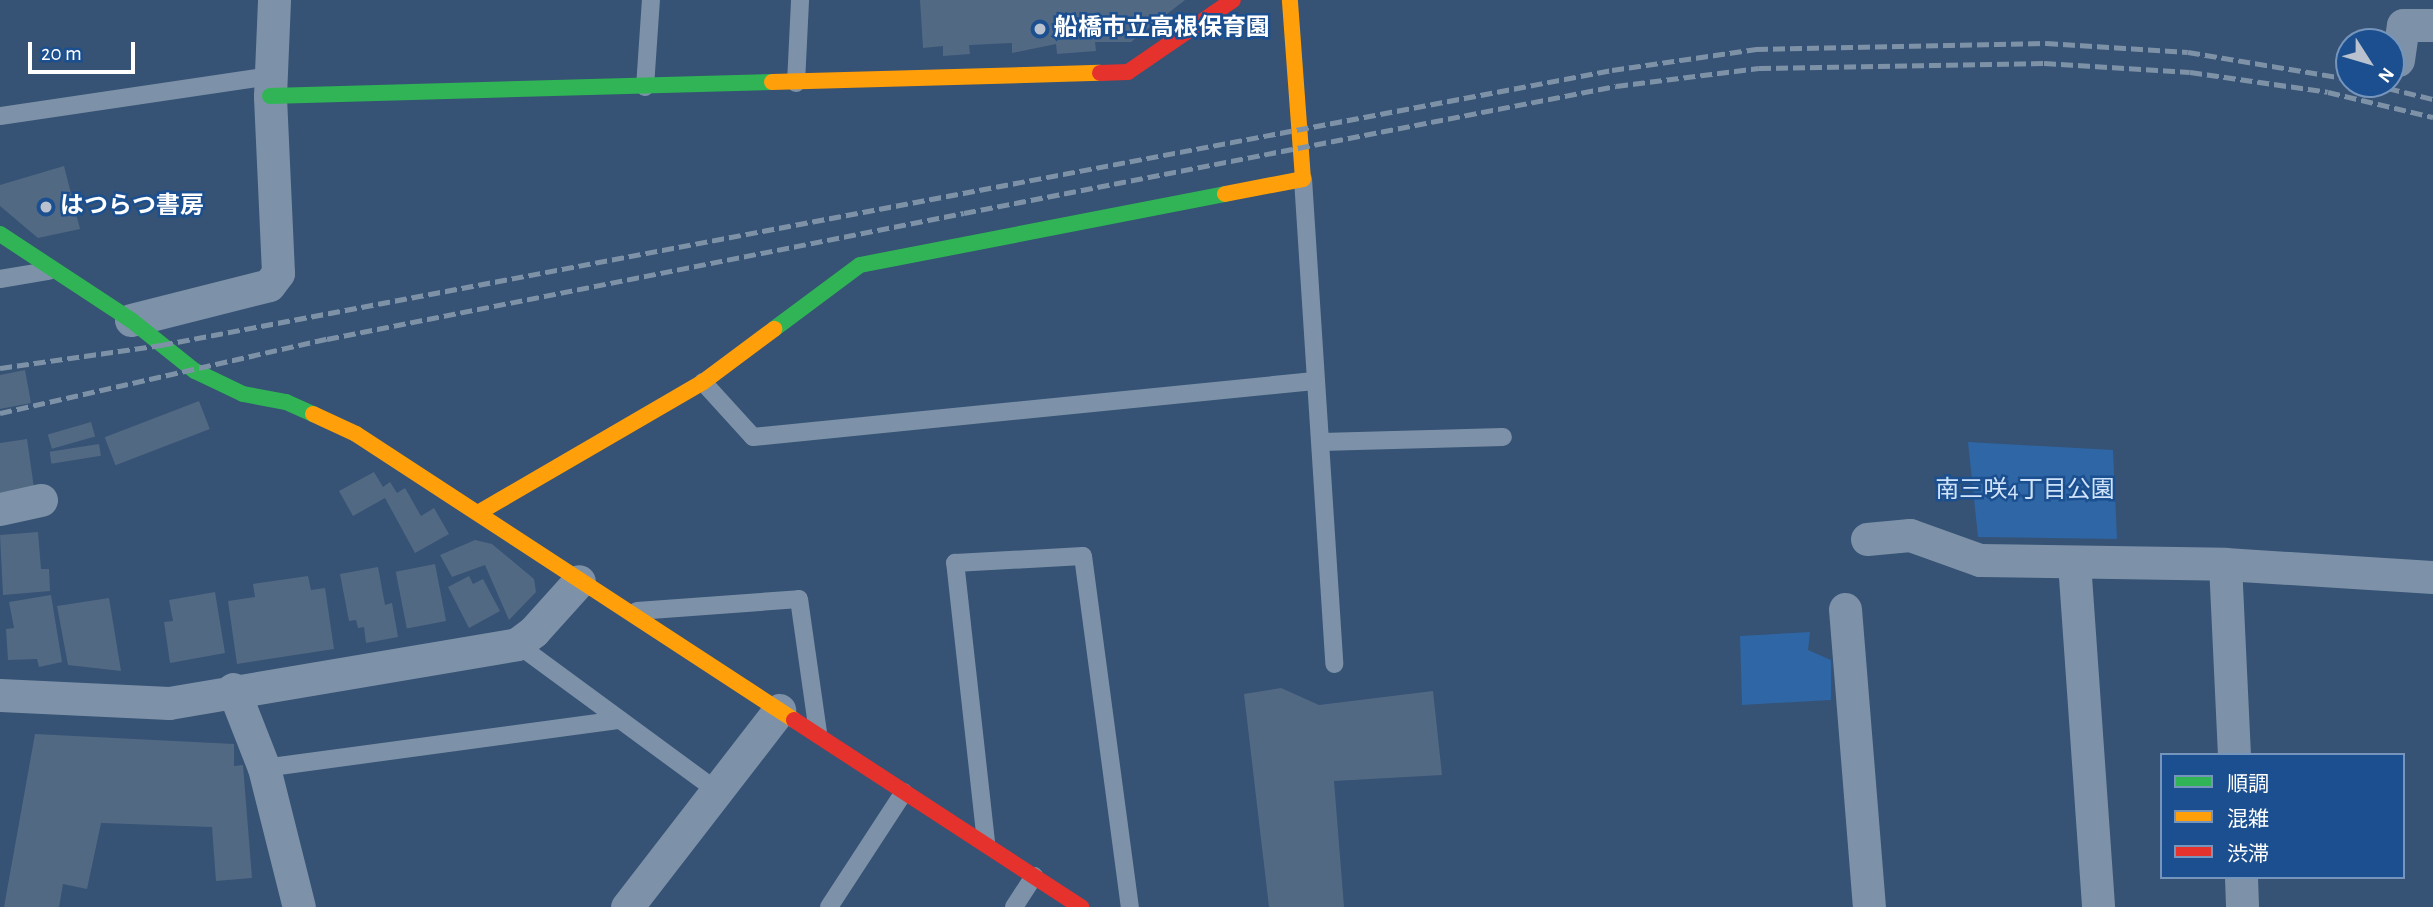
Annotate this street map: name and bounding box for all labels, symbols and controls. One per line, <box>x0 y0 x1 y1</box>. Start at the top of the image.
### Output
place label: 船橋市立高根保育園 <box>1054 15 1270 43</box>
marker: 船橋市立高根保育園 <box>1032 21 1048 37</box>
scale bar <box>32 28 138 72</box>
north arrow <box>2335 28 2405 98</box>
text: 20 m <box>41 43 82 64</box>
text: N <box>2374 64 2397 86</box>
place label: はつらつ書房 <box>60 193 204 221</box>
marker: はつらつ書房 <box>38 199 54 215</box>
park label: 南三咲4丁目公園 <box>1935 477 2115 505</box>
legend <box>2160 753 2405 879</box>
text: 順調 <box>2227 774 2269 795</box>
text: 混雑 <box>2227 809 2269 830</box>
text: 渋滞 <box>2227 844 2269 865</box>

